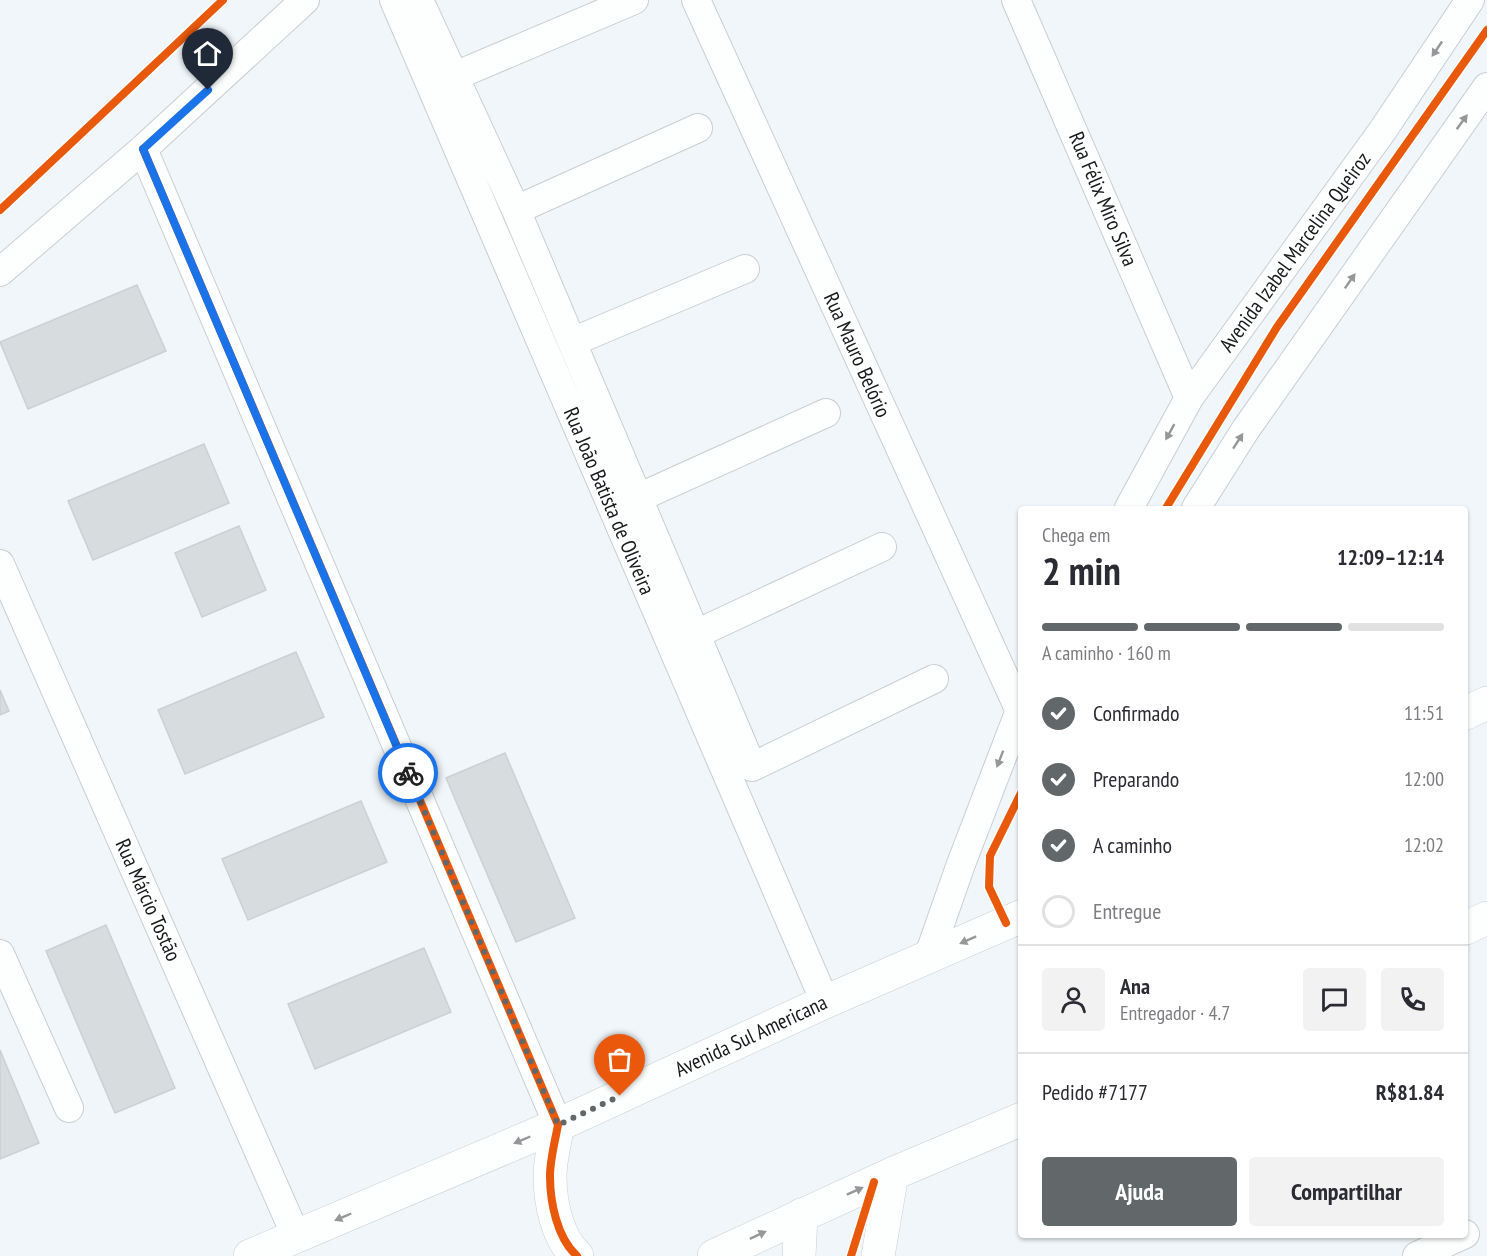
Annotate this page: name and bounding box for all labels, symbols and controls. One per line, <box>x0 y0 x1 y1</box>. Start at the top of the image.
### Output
pin <box>182 28 233 90</box>
icon: home <box>191 37 224 70</box>
one-way arrow <box>1432 40 1443 57</box>
one-way arrow <box>1456 114 1468 130</box>
street label: Rua Félix Miro Silva <box>1063 127 1144 270</box>
street label: Avenida Izabel Marcelina Queiroz <box>1213 146 1376 357</box>
one-way arrow <box>1344 273 1355 289</box>
street label: Rua Mauro Belório <box>818 288 897 422</box>
street label: Rua João Batista de Oliveira <box>558 403 661 599</box>
one-way arrow <box>1165 424 1175 441</box>
one-way arrow <box>1233 433 1244 449</box>
text: Chega em <box>1042 522 1110 548</box>
text: 12:09–12:14 <box>1337 543 1444 571</box>
text: 2 min <box>1042 545 1121 596</box>
text: A caminho · 160 m <box>1042 640 1171 666</box>
icon: check <box>1042 697 1075 730</box>
text: Confirmado <box>1093 699 1179 727</box>
text: 11:51 <box>1404 700 1444 726</box>
courier <box>378 743 438 803</box>
one-way arrow <box>995 750 1005 768</box>
icon: bike <box>392 757 425 790</box>
icon: check <box>1042 763 1075 796</box>
text: Preparando <box>1093 765 1179 793</box>
text: 12:00 <box>1404 766 1444 792</box>
icon: check <box>1042 829 1075 862</box>
text: A caminho <box>1093 831 1172 859</box>
text: 12:02 <box>1404 832 1444 858</box>
street label: Rua Márcio Tostão <box>109 834 187 965</box>
text: Entregue <box>1093 897 1161 925</box>
one-way arrow <box>959 935 977 945</box>
button: person <box>1042 968 1105 1031</box>
button: chat <box>1303 968 1366 1031</box>
button: phone <box>1381 968 1444 1031</box>
text: Ana <box>1120 972 1150 1000</box>
street label: Avenida Sul Americana <box>670 988 831 1083</box>
text: Entregador · 4.7 <box>1120 1000 1230 1026</box>
pin <box>594 1034 645 1096</box>
icon: bag <box>603 1043 636 1076</box>
text: Pedido #7177 <box>1042 1078 1148 1106</box>
text: R$81.84 <box>1376 1078 1444 1106</box>
one-way arrow <box>513 1136 531 1145</box>
button: Ajuda <box>1042 1157 1237 1226</box>
button: Compartilhar <box>1249 1157 1444 1226</box>
one-way arrow <box>846 1186 864 1196</box>
one-way arrow <box>334 1212 351 1221</box>
one-way arrow <box>749 1231 766 1240</box>

